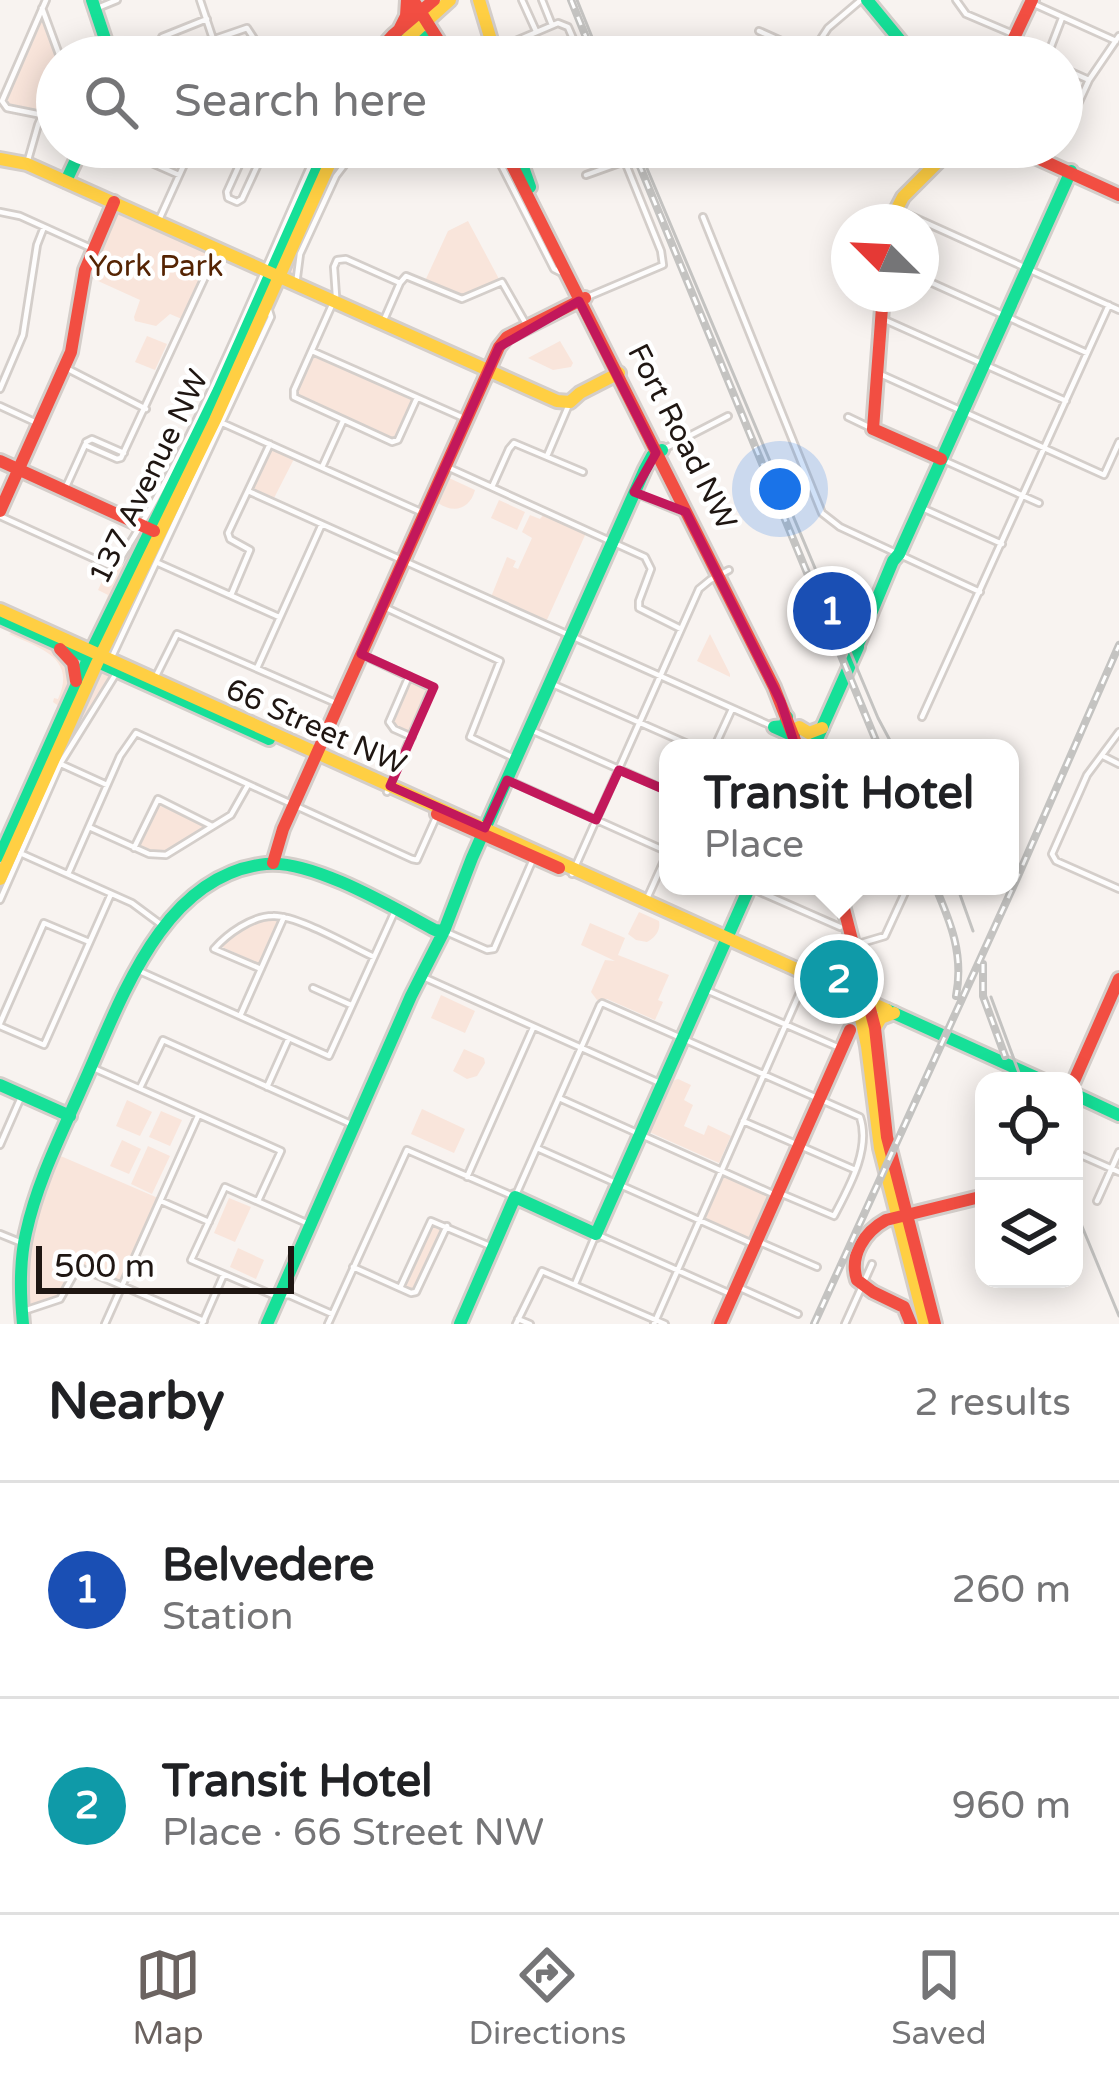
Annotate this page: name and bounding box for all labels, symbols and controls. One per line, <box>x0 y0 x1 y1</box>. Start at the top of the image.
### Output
search box <box>36 36 1083 168</box>
icon: search <box>78 69 144 135</box>
text: Search here <box>174 75 427 129</box>
north arrow <box>831 204 939 312</box>
park label: York Park <box>89 248 223 285</box>
street label: Fort Road NW <box>619 338 745 536</box>
street label: 137 Avenue NW <box>81 364 217 590</box>
your location <box>750 459 810 519</box>
pin: 1 <box>793 566 871 656</box>
street label: 66 Street NW <box>220 671 412 783</box>
popup <box>659 739 1019 895</box>
text: Transit Hotel <box>704 767 974 821</box>
text: Place <box>704 821 804 868</box>
pin: 2 <box>800 934 878 1024</box>
map controls <box>975 1072 1083 1288</box>
button: locate <box>975 1072 1083 1180</box>
button: layers <box>975 1180 1083 1288</box>
scale bar <box>36 1240 294 1293</box>
text: 500 m <box>54 1247 155 1286</box>
text: Nearby <box>48 1371 225 1433</box>
text: 2 results <box>914 1379 1071 1426</box>
text: Belvedere <box>162 1539 375 1593</box>
text: 1 <box>75 1566 99 1613</box>
text: 260 m <box>952 1566 1071 1613</box>
text: Station <box>162 1593 294 1640</box>
text: Transit Hotel <box>162 1755 432 1809</box>
text: 2 <box>75 1782 99 1829</box>
text: 960 m <box>952 1782 1071 1829</box>
text: Place · 66 Street NW <box>162 1809 544 1856</box>
tab: Map <box>132 1942 204 2053</box>
tab: Directions <box>468 1942 626 2053</box>
tab: Saved <box>891 1942 987 2053</box>

